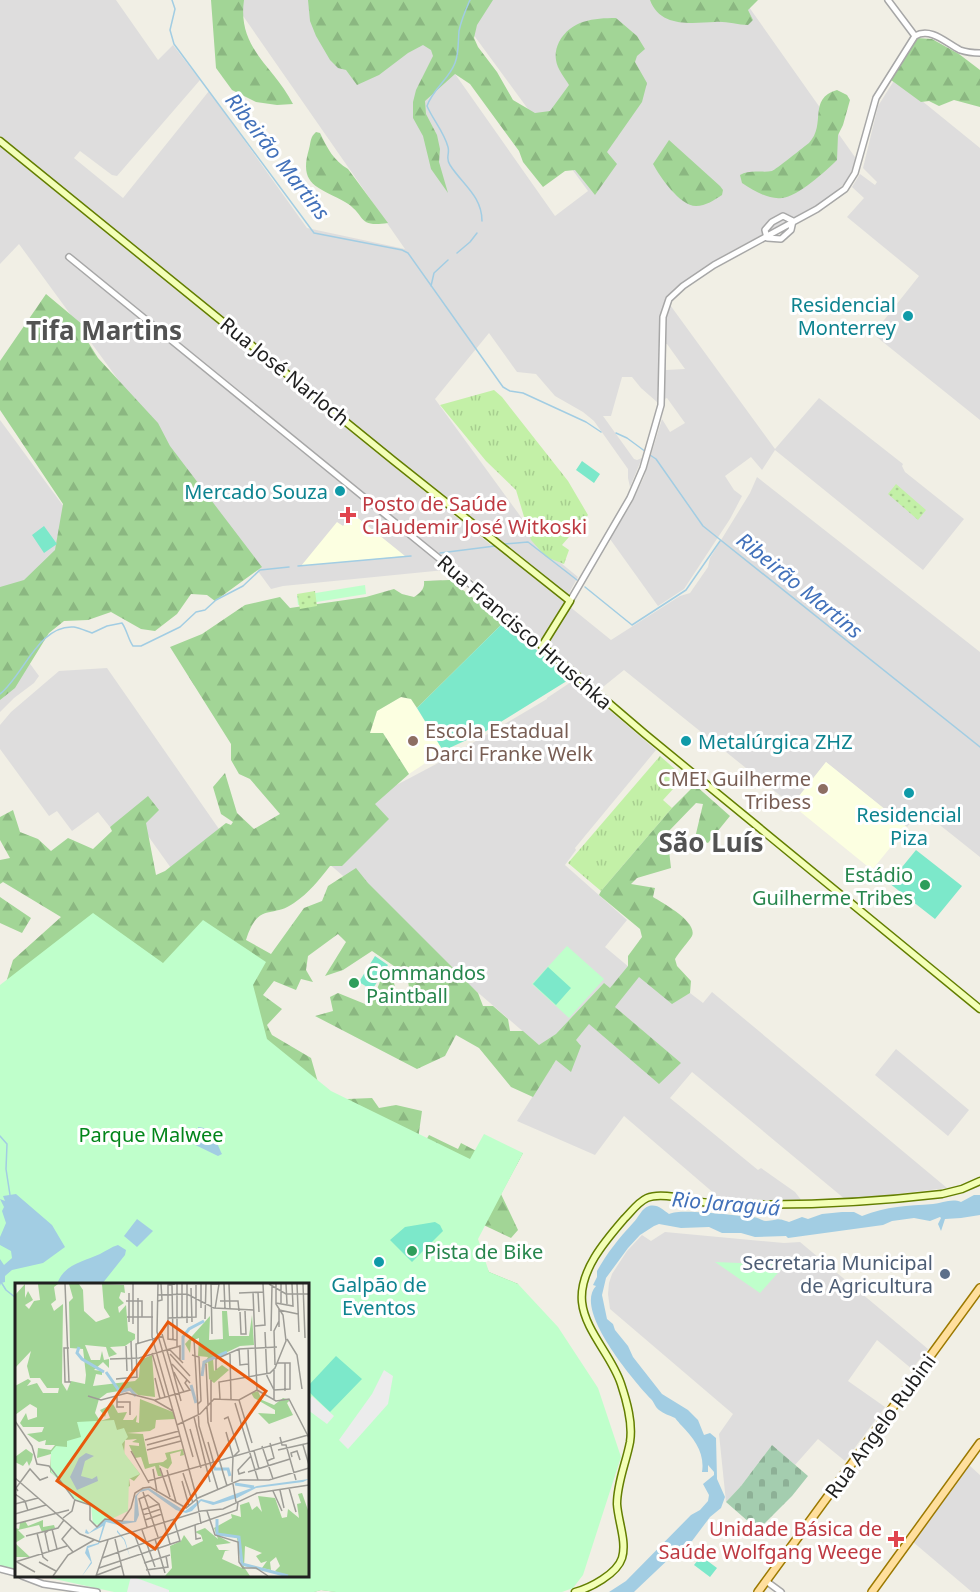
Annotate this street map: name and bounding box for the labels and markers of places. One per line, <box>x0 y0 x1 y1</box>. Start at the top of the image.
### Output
place label: Residencial Monterrey <box>790 291 897 341</box>
marker: Residencial Monterrey <box>901 309 915 323</box>
place label: Mercado Souza <box>184 478 328 505</box>
marker: Mercado Souza <box>333 484 347 498</box>
place label: Posto de Saúde Claudemir José Witkoski <box>362 490 587 540</box>
marker: Posto de Saúde Claudemir José Witkoski <box>339 506 357 524</box>
place label: Escola Estadual Darci Franke Welk <box>425 717 593 767</box>
place label: Metalúrgica ZHZ <box>698 728 853 755</box>
marker: Escola Estadual Darci Franke Welk <box>406 734 420 748</box>
marker: Metalúrgica ZHZ <box>679 734 693 748</box>
place label: CMEI Guilherme Tribess <box>658 765 811 815</box>
marker: CMEI Guilherme Tribess <box>816 782 830 796</box>
marker: Residencial Piza <box>902 786 916 800</box>
place label: Residencial Piza <box>856 801 962 851</box>
place label: Estádio Guilherme Tribes <box>752 861 913 911</box>
marker: Estádio Guilherme Tribes <box>918 878 932 892</box>
place label: Commandos Paintball <box>366 959 486 1009</box>
marker: Commandos Paintball <box>347 976 361 990</box>
place label: Pista de Bike <box>424 1238 543 1265</box>
marker: Pista de Bike <box>405 1244 419 1258</box>
place label: Secretaria Municipal de Agricultura <box>742 1249 933 1299</box>
marker: Galpão de Eventos <box>372 1255 386 1269</box>
marker: Secretaria Municipal de Agricultura <box>938 1267 952 1281</box>
place label: Galpão de Eventos <box>331 1271 427 1321</box>
place label: Unidade Básica de Saúde Wolfgang Weege <box>659 1515 882 1565</box>
marker: Unidade Básica de Saúde Wolfgang Weege <box>887 1530 905 1548</box>

